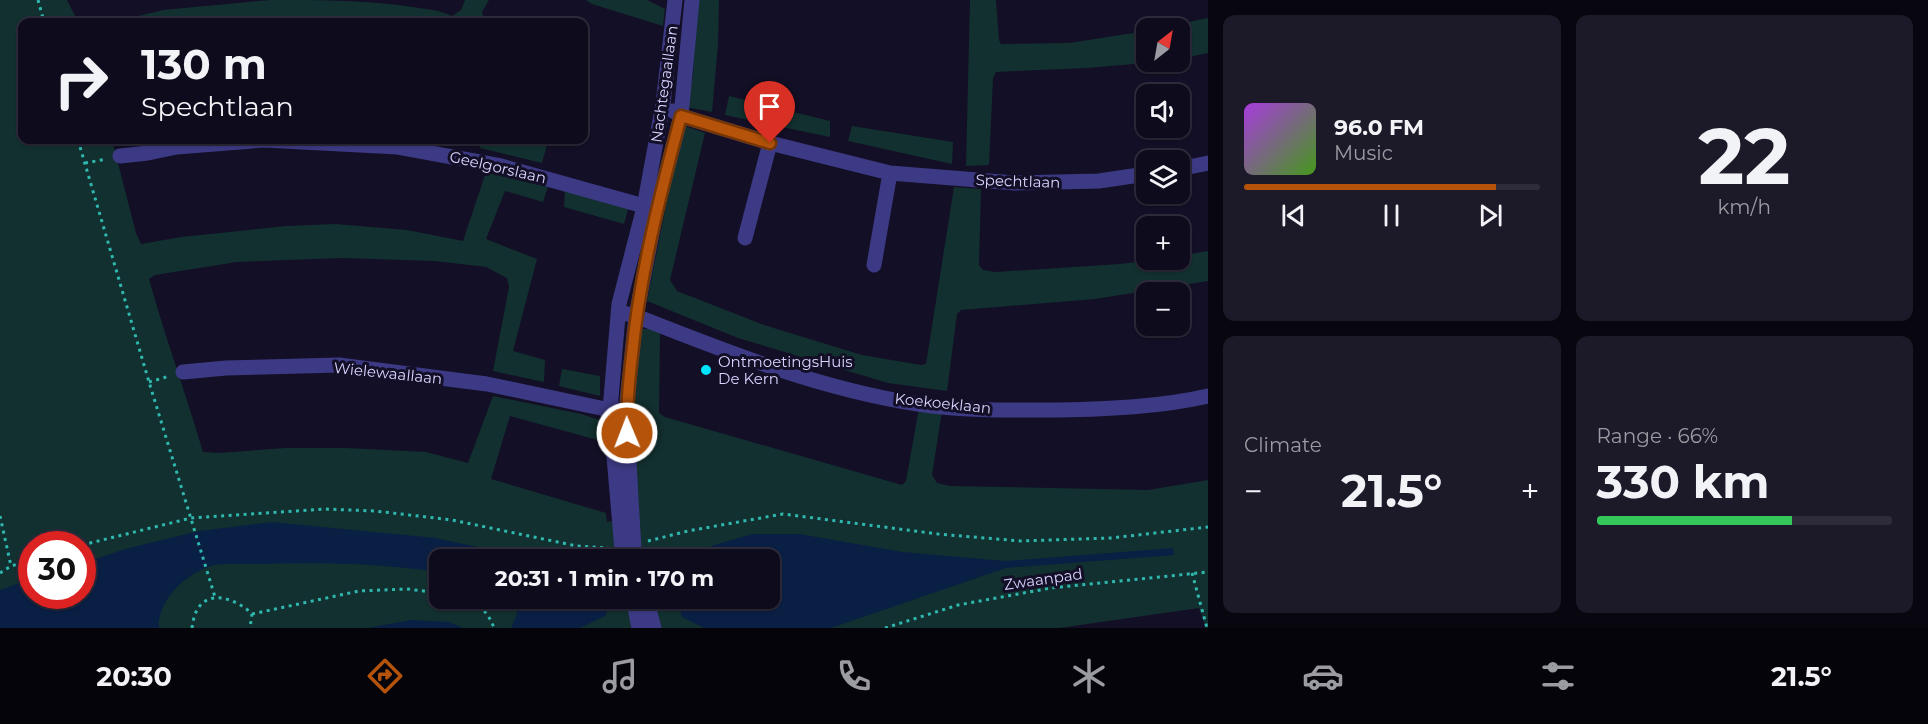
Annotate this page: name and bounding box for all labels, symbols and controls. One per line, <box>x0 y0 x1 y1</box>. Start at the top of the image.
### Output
north arrow <box>1136 18 1190 72</box>
map controls <box>1136 18 1190 336</box>
street label: Nachtegaallaan <box>646 24 682 144</box>
text: 130 m <box>141 38 267 90</box>
icon: right <box>42 42 120 120</box>
pin <box>744 81 795 143</box>
button: sound <box>1136 84 1190 138</box>
text: Spechtlaan <box>141 90 294 123</box>
icon: arrive <box>753 90 786 123</box>
text: 22 <box>1698 108 1790 204</box>
text: 96.0 FM <box>1334 114 1424 141</box>
text: Music <box>1334 141 1393 165</box>
street label: Geelgorslaan <box>448 147 548 187</box>
button: layers <box>1136 150 1190 204</box>
street label: Spechtlaan <box>975 170 1061 192</box>
text: km/h <box>1718 195 1771 219</box>
icon: previous <box>1277 199 1310 232</box>
icon: pause <box>1375 199 1408 232</box>
icon: next <box>1474 199 1507 232</box>
button: + <box>1136 216 1190 270</box>
button: − <box>1136 282 1190 336</box>
place label: OntmoetingsHuis De Kern <box>718 352 853 388</box>
street label: Wielewaallaan <box>333 358 443 388</box>
marker: OntmoetingsHuis De Kern <box>699 363 713 377</box>
street label: Koekoeklaan <box>894 388 992 418</box>
position arrow <box>595 401 659 465</box>
text: Range · 66% <box>1597 424 1718 448</box>
text: Climate <box>1244 433 1322 457</box>
text: 330 km <box>1597 454 1769 509</box>
text: 21.5° <box>1341 463 1442 518</box>
text: − <box>1244 471 1263 511</box>
text: + <box>1521 471 1540 511</box>
speed limit sign: 30 <box>18 531 96 609</box>
street label: Zwaanpad <box>1002 564 1084 594</box>
text: 20:31 · 1 min · 170 m <box>495 565 714 592</box>
icon: directions <box>364 655 406 697</box>
icon: music <box>599 655 641 697</box>
icon: phone <box>833 655 875 697</box>
icon: climate <box>1068 655 1110 697</box>
icon: car <box>1302 655 1344 697</box>
icon: filters <box>1537 655 1579 697</box>
text: 20:30 <box>96 660 172 693</box>
text: 21.5° <box>1771 660 1832 693</box>

